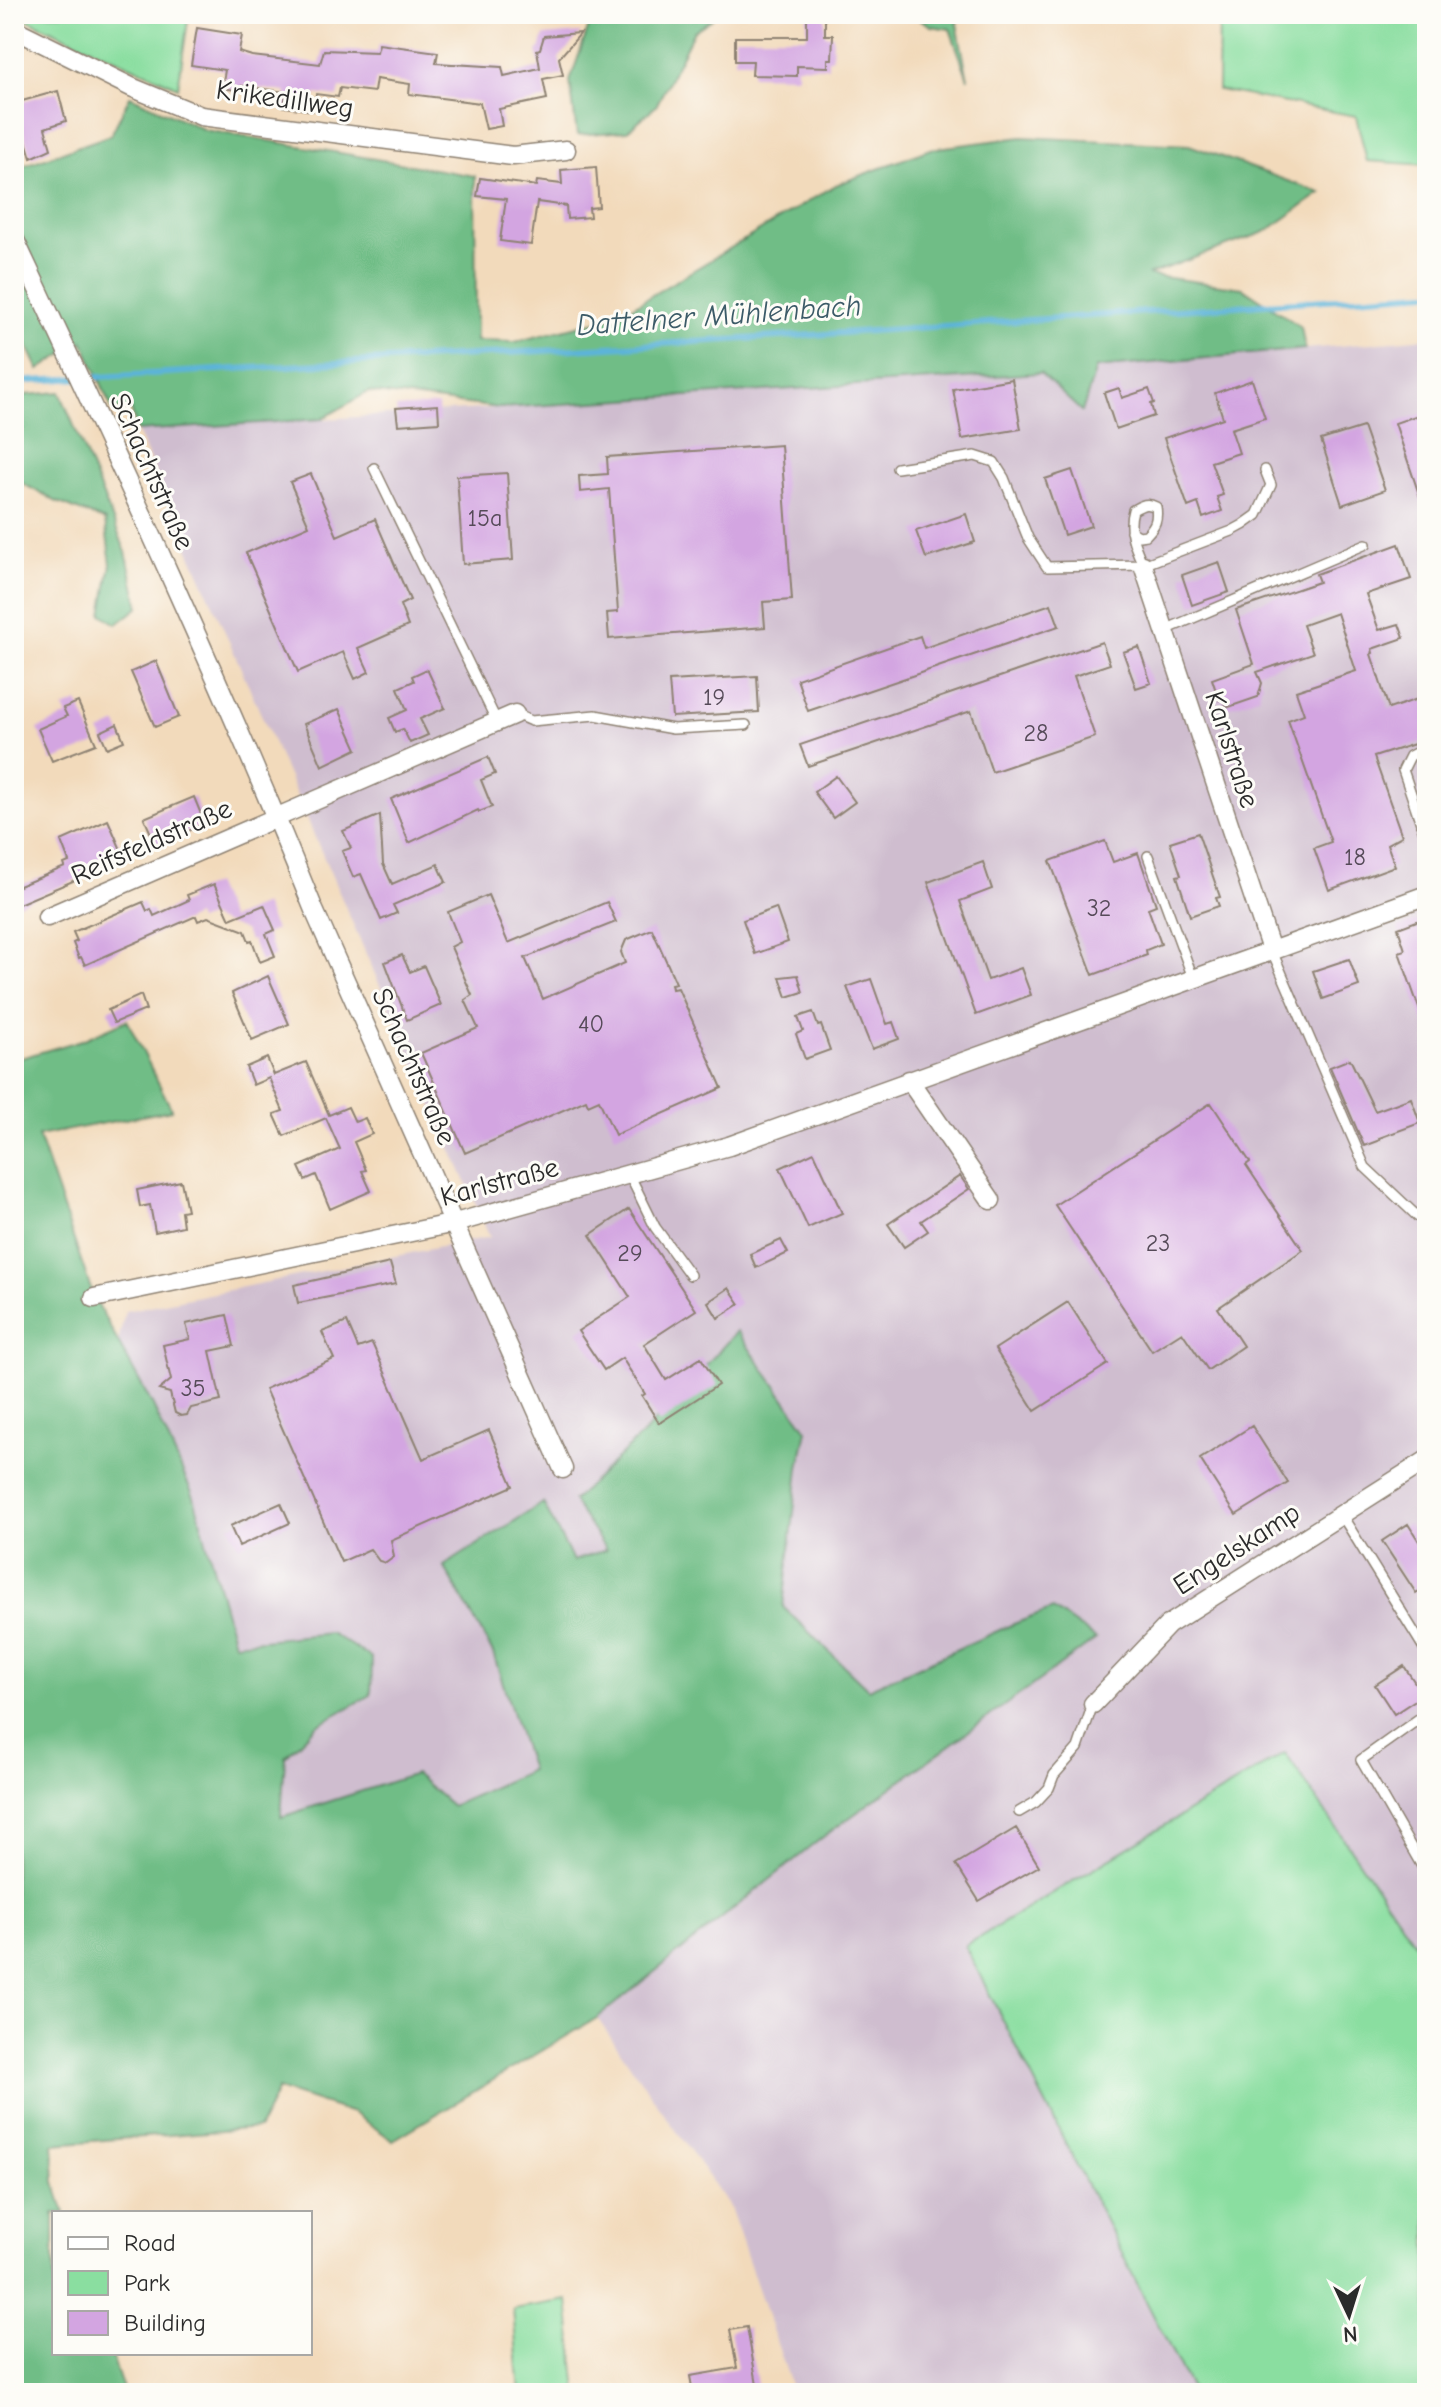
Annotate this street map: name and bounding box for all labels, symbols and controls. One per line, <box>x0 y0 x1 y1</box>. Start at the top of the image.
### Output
street label: Krikedillweg <box>214 73 356 124</box>
water label: Dattelner Mühlenbach <box>575 288 863 343</box>
street label: Schachtstraße <box>103 388 201 555</box>
house number: 15a <box>468 504 502 532</box>
house number: 19 <box>703 683 725 711</box>
street label: Karlstraße <box>1198 687 1266 812</box>
house number: 28 <box>1024 719 1048 747</box>
street label: Reifsfeldstraße <box>66 792 237 892</box>
house number: 18 <box>1344 843 1366 871</box>
house number: 32 <box>1087 894 1111 922</box>
street label: Schachtstraße <box>365 983 463 1150</box>
house number: 40 <box>578 1010 604 1038</box>
street label: Karlstraße <box>437 1151 562 1213</box>
house number: 23 <box>1146 1229 1170 1257</box>
house number: 29 <box>617 1239 643 1267</box>
house number: 35 <box>180 1374 206 1402</box>
street label: Engelskamp <box>1167 1496 1306 1602</box>
legend <box>52 2211 312 2355</box>
text: Road <box>124 2229 176 2257</box>
text: Park <box>124 2269 170 2297</box>
north arrow <box>1309 2275 1389 2355</box>
text: Building <box>124 2309 206 2337</box>
text: N <box>1342 2320 1358 2347</box>

